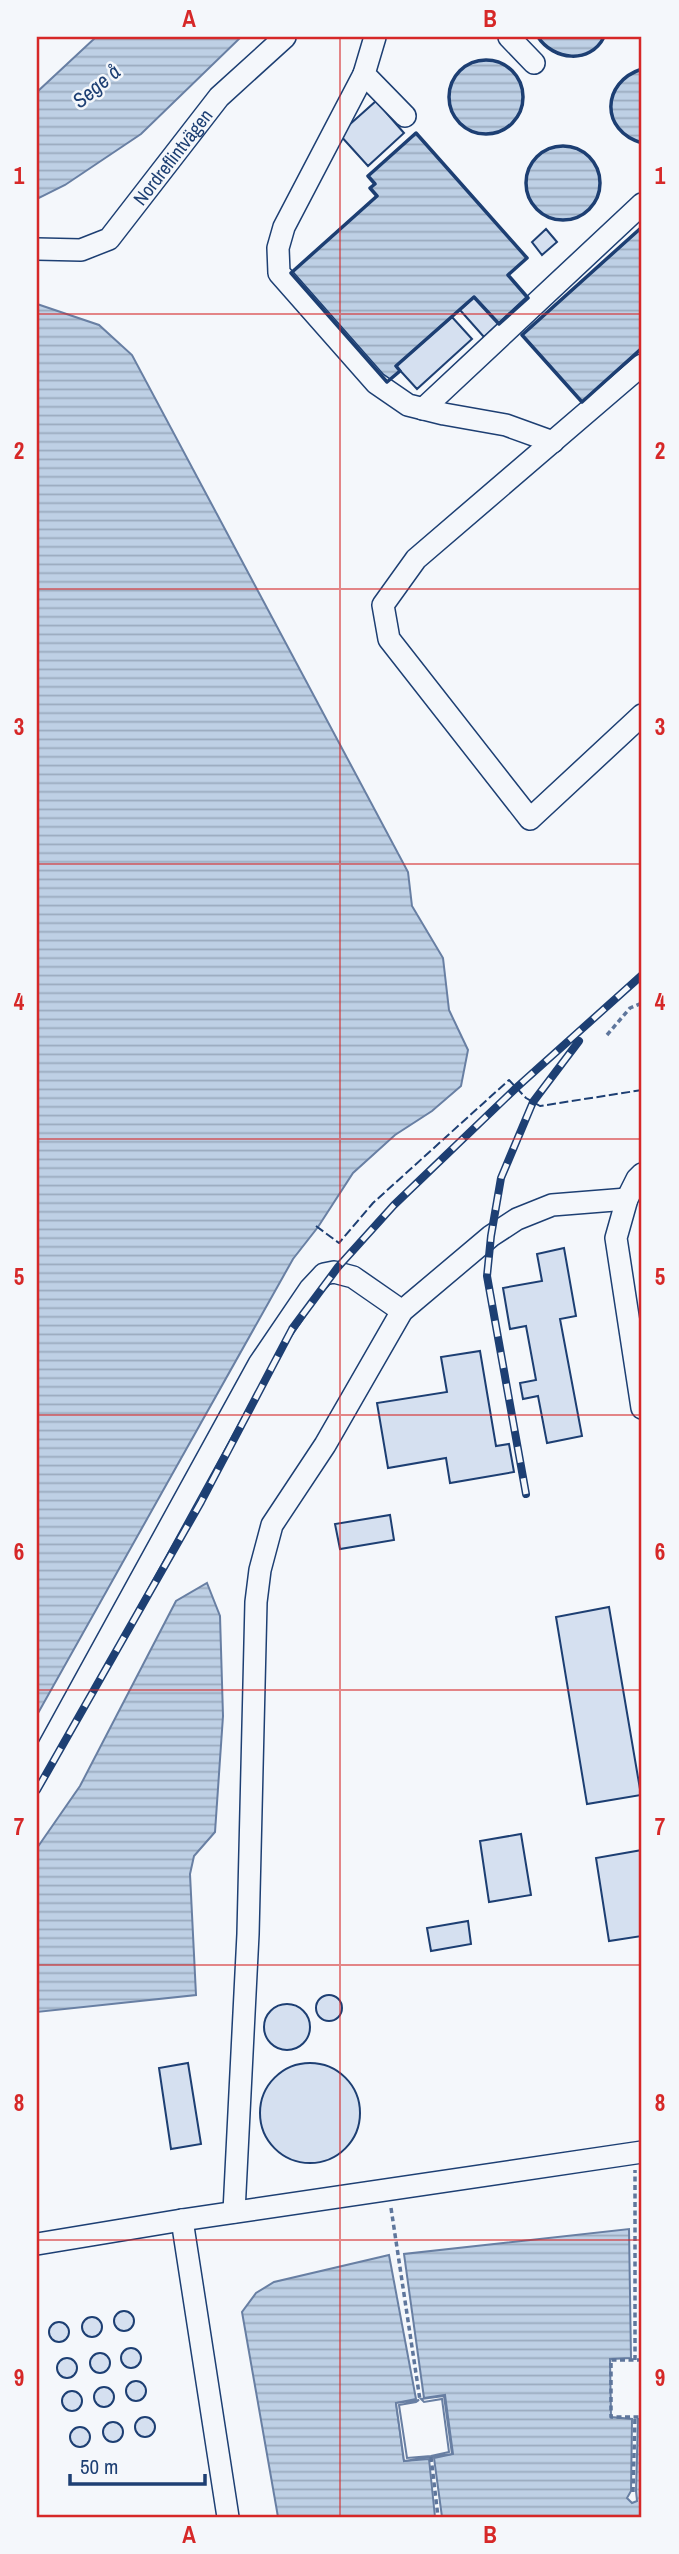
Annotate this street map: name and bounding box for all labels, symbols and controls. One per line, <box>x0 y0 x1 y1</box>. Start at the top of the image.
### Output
text: A <box>182 3 196 34</box>
text: B <box>483 3 497 34</box>
water label: Sege å <box>66 57 126 115</box>
street label: Nordreflintvägen <box>127 103 218 210</box>
text: 1 <box>14 160 25 191</box>
text: 1 <box>655 160 666 191</box>
text: 2 <box>14 435 24 466</box>
text: 2 <box>655 435 665 466</box>
text: 3 <box>14 711 24 742</box>
text: 3 <box>655 711 665 742</box>
text: 4 <box>14 986 25 1017</box>
text: 4 <box>655 986 666 1017</box>
text: 5 <box>14 1261 24 1292</box>
text: 5 <box>655 1261 665 1292</box>
text: 6 <box>14 1536 24 1567</box>
text: 6 <box>655 1536 665 1567</box>
text: 7 <box>14 1811 24 1842</box>
text: 7 <box>655 1811 665 1842</box>
text: 8 <box>14 2087 24 2118</box>
text: 8 <box>655 2087 665 2118</box>
text: 9 <box>14 2362 24 2393</box>
text: 9 <box>655 2362 665 2393</box>
scale bar <box>70 2442 205 2486</box>
text: 50 m <box>80 2452 118 2481</box>
text: A <box>182 2519 196 2550</box>
text: B <box>483 2519 497 2550</box>

